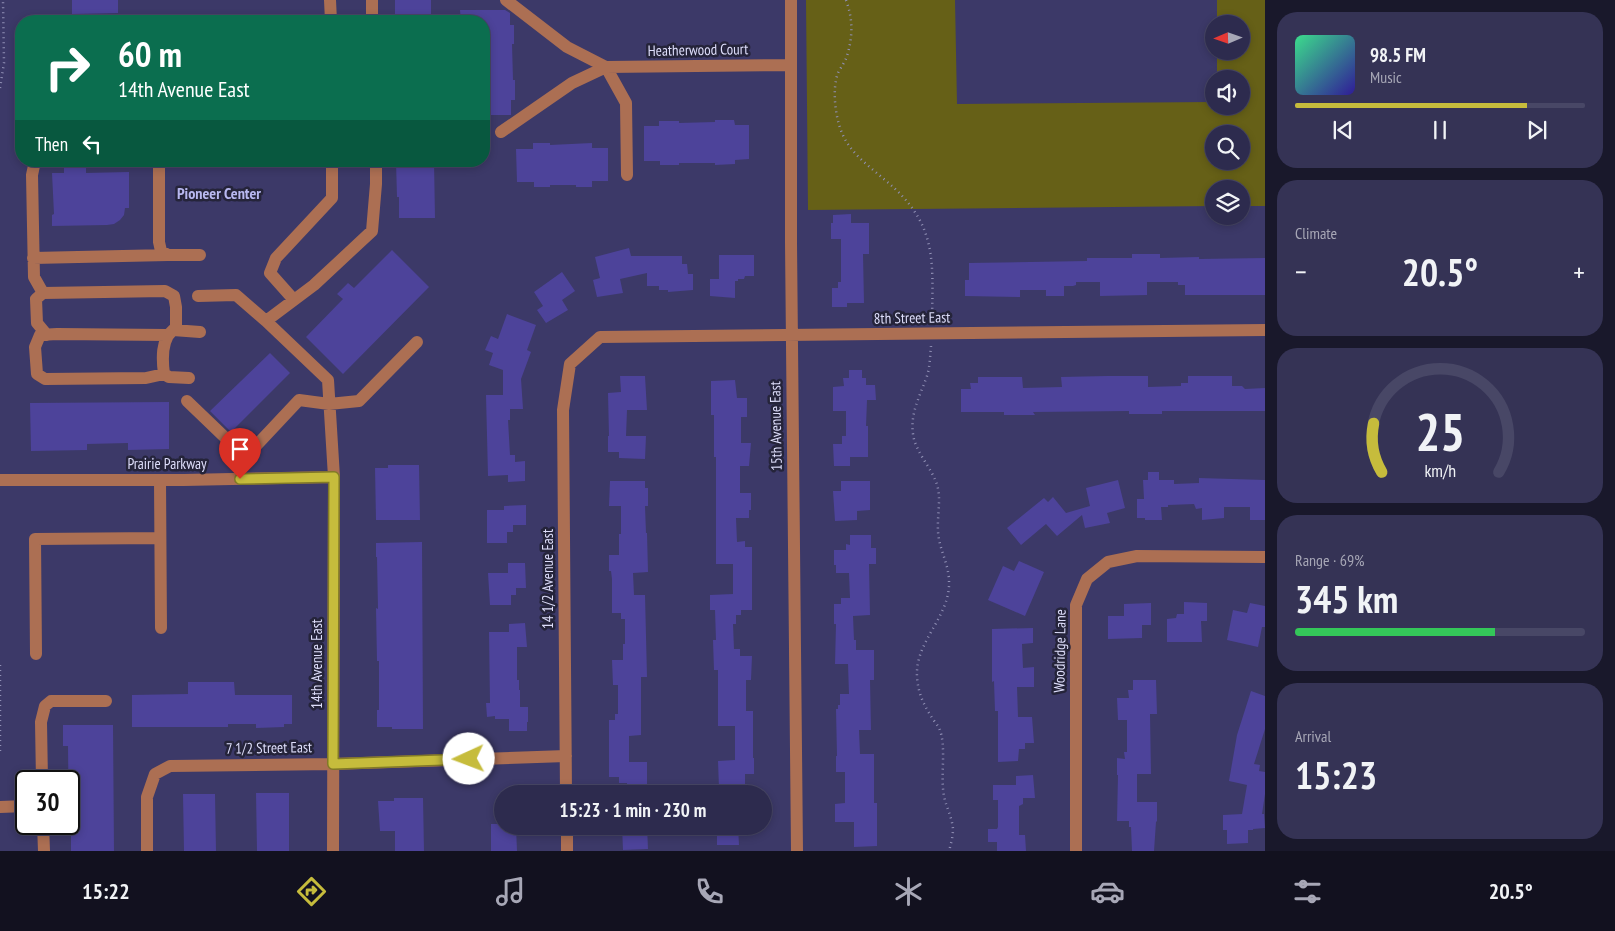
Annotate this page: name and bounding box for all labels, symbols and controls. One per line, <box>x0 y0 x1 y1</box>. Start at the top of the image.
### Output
north arrow <box>1205 15 1250 60</box>
map controls <box>1205 15 1250 225</box>
text: 60 m <box>118 31 182 77</box>
icon: right <box>35 35 100 100</box>
street label: Heatherwood Court <box>648 39 748 60</box>
text: 98.5 FM <box>1370 43 1426 67</box>
text: Music <box>1370 67 1402 87</box>
button: sound <box>1205 70 1250 115</box>
text: 14th Avenue East <box>118 75 250 103</box>
icon: previous <box>1329 116 1357 144</box>
icon: pause <box>1426 116 1454 144</box>
icon: next <box>1523 116 1551 144</box>
button: search <box>1205 125 1250 170</box>
icon: left <box>78 130 106 158</box>
text: Then <box>35 132 68 156</box>
button: layers <box>1205 180 1250 225</box>
district label: Pioneer Center <box>177 183 261 203</box>
text: Climate <box>1295 223 1337 243</box>
text: 20.5° <box>1402 247 1478 296</box>
text: − <box>1295 253 1307 290</box>
text: + <box>1573 253 1585 290</box>
street label: 8th Street East <box>874 307 950 328</box>
street label: 15th Avenue East <box>765 381 786 471</box>
text: 25 <box>1415 398 1465 465</box>
pin <box>219 428 261 479</box>
icon: arrive <box>226 435 254 463</box>
street label: Prairie Parkway <box>127 454 207 473</box>
text: km/h <box>1424 459 1456 482</box>
street label: 14 1/2 Avenue East <box>538 529 557 629</box>
text: Range · 69% <box>1295 550 1364 570</box>
text: 345 km <box>1295 574 1398 623</box>
street label: Woodridge Lane <box>1049 609 1070 693</box>
street label: 14th Avenue East <box>307 619 326 709</box>
text: Arrival <box>1295 726 1331 746</box>
position arrow <box>442 732 494 784</box>
street label: 7 1/2 Street East <box>226 737 312 758</box>
text: 15:23 <box>1295 750 1377 799</box>
speed limit sign: 30 <box>15 770 80 835</box>
text: 15:23 · 1 min · 230 m <box>560 798 706 822</box>
icon: directions <box>294 874 329 909</box>
icon: music <box>493 874 528 909</box>
icon: phone <box>692 874 727 909</box>
icon: climate <box>891 874 926 909</box>
icon: car <box>1090 874 1125 909</box>
icon: filters <box>1290 874 1325 909</box>
text: 15:22 <box>82 877 130 905</box>
text: 20.5° <box>1489 877 1533 905</box>

